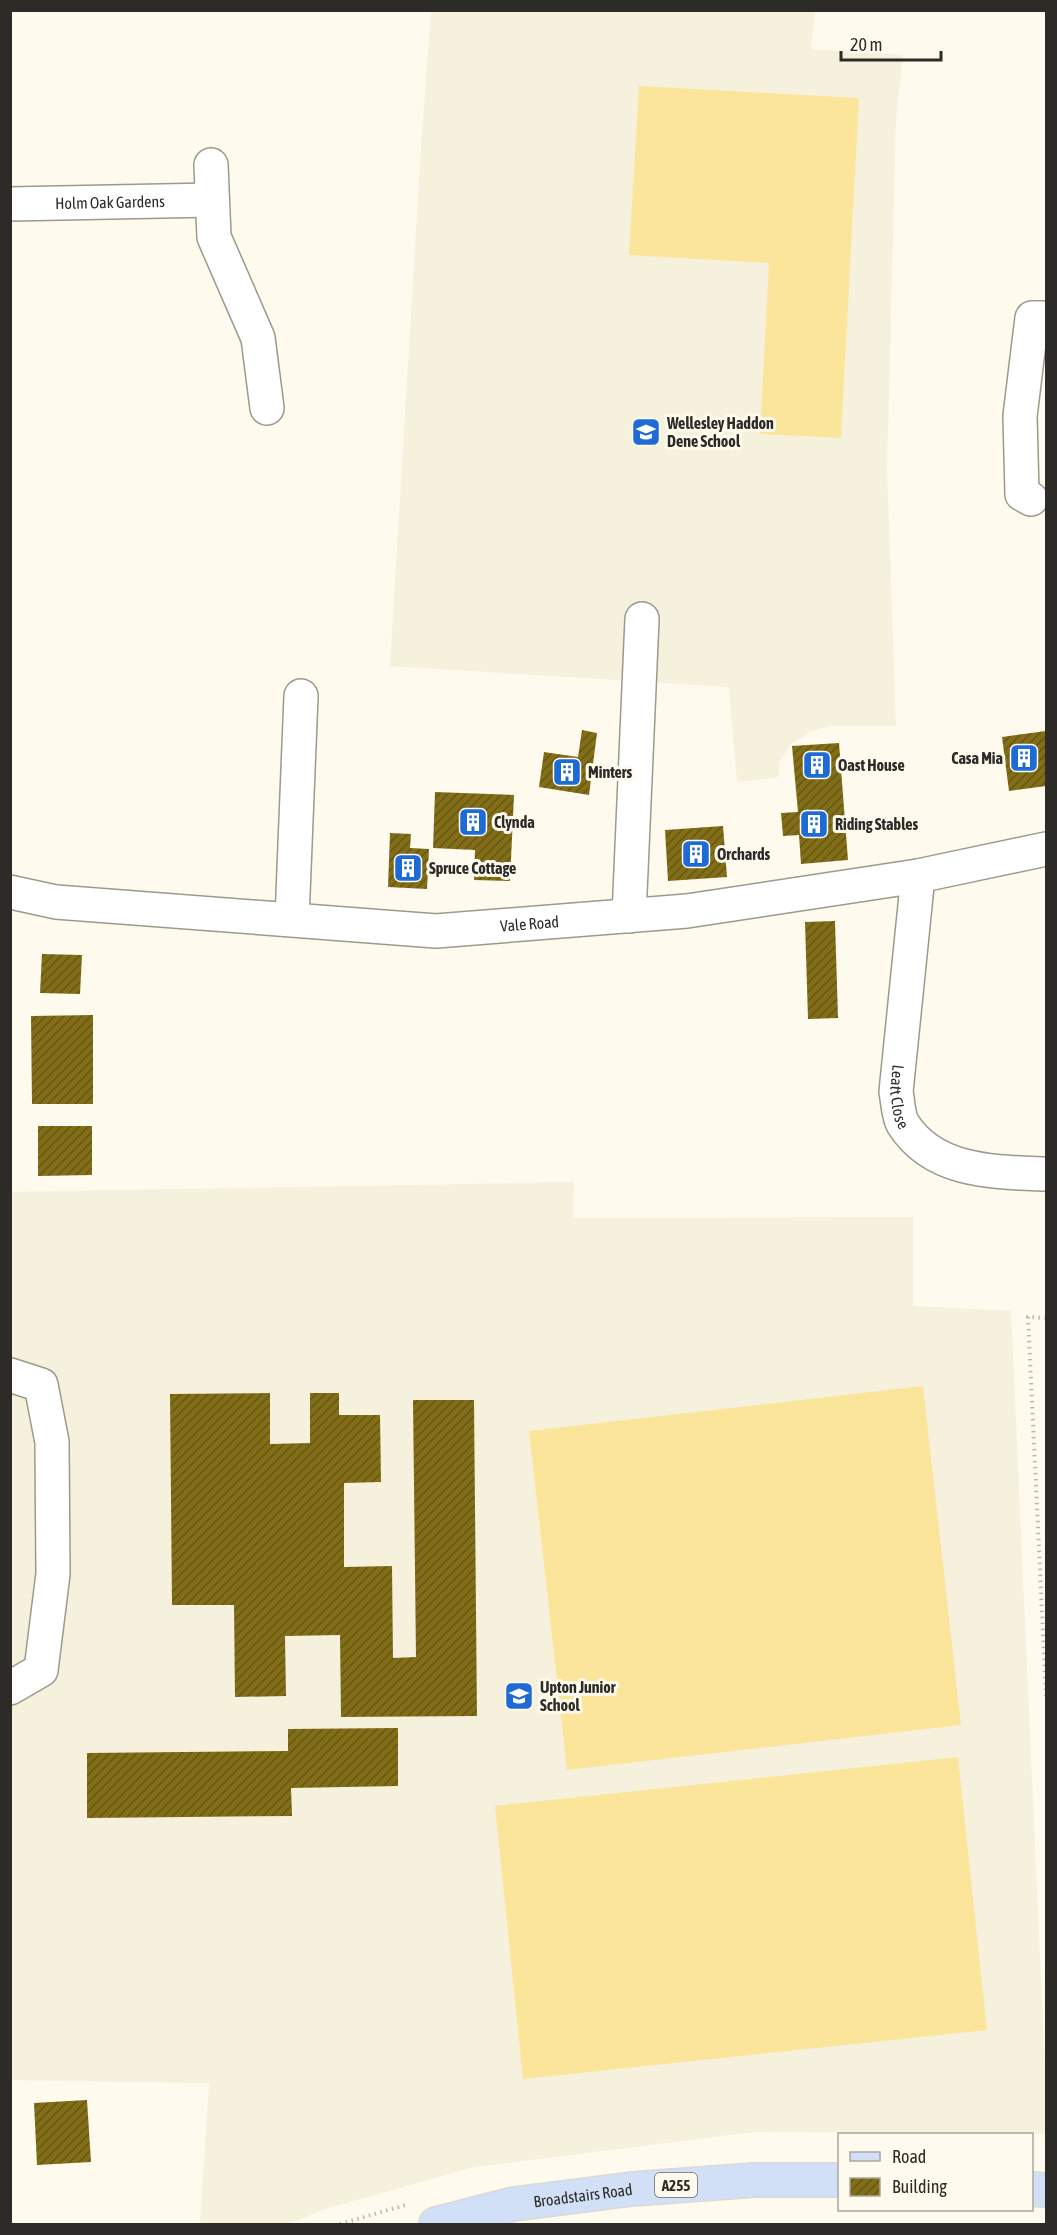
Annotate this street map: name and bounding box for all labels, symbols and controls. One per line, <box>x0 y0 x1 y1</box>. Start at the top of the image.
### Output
scale bar <box>841 24 942 62</box>
text: 20 m <box>850 34 882 55</box>
street label: Holm Oak Gardens <box>55 192 165 212</box>
place label: Wellesley Haddon Dene School <box>666 414 774 450</box>
school or university icon: Wellesley Haddon Dene School <box>630 416 662 448</box>
building icon: Casa Mia <box>1008 742 1040 774</box>
building icon: Oast House <box>801 749 833 781</box>
place label: Casa Mia <box>951 749 1003 767</box>
building icon: Minters <box>551 756 583 788</box>
place label: Oast House <box>838 756 905 774</box>
place label: Minters <box>588 763 633 781</box>
building icon: Clynda <box>457 806 489 838</box>
building icon: Riding Stables <box>798 808 830 840</box>
place label: Clynda <box>494 813 535 831</box>
place label: Riding Stables <box>835 815 918 833</box>
building icon: Orchards <box>680 838 712 870</box>
place label: Orchards <box>717 845 770 863</box>
building icon: Spruce Cottage <box>392 852 424 884</box>
place label: Spruce Cottage <box>429 859 516 877</box>
street label: Vale Road <box>499 912 560 935</box>
street label: Leatt Close <box>887 1064 913 1132</box>
place label: Upton Junior School <box>540 1678 616 1714</box>
school or university icon: Upton Junior School <box>503 1680 535 1712</box>
legend <box>838 2133 1033 2211</box>
text: Road <box>892 2146 926 2167</box>
road number: A255 <box>655 2173 697 2197</box>
text: Building <box>892 2176 947 2197</box>
street label: Broadstairs Road <box>532 2180 633 2210</box>

